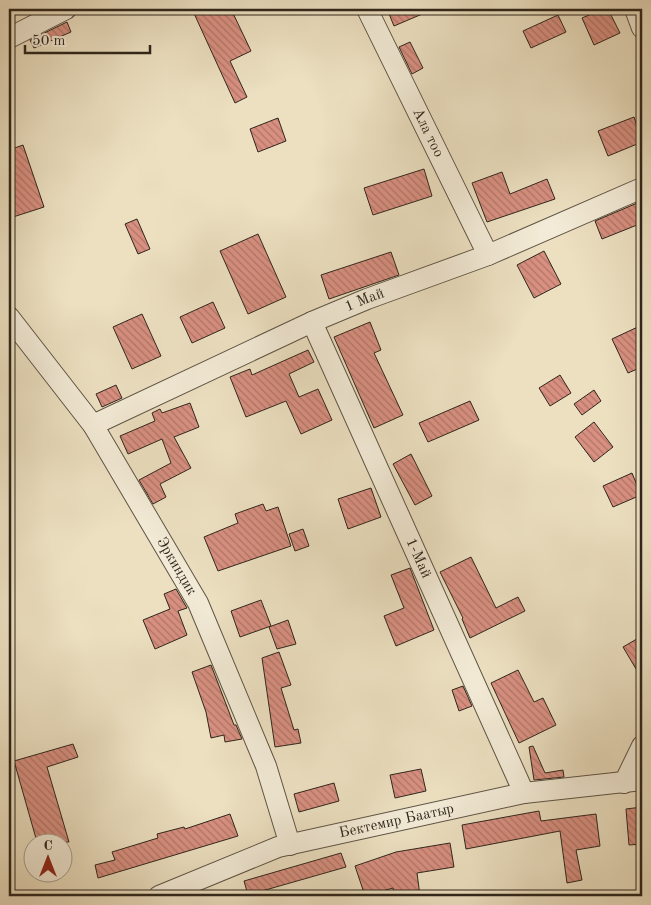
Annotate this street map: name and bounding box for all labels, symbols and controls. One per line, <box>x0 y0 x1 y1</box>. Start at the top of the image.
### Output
scale bar <box>25 22 150 54</box>
text: 50 m <box>32 34 66 49</box>
street label: Ала тоо <box>410 106 446 160</box>
street label: 1 Май <box>343 286 386 315</box>
street label: Эркиндик <box>154 535 199 598</box>
street label: 1-Май <box>403 536 434 581</box>
street label: Бектемир Баатыр <box>338 801 456 841</box>
north arrow <box>22 832 72 882</box>
text: С <box>43 839 53 853</box>

